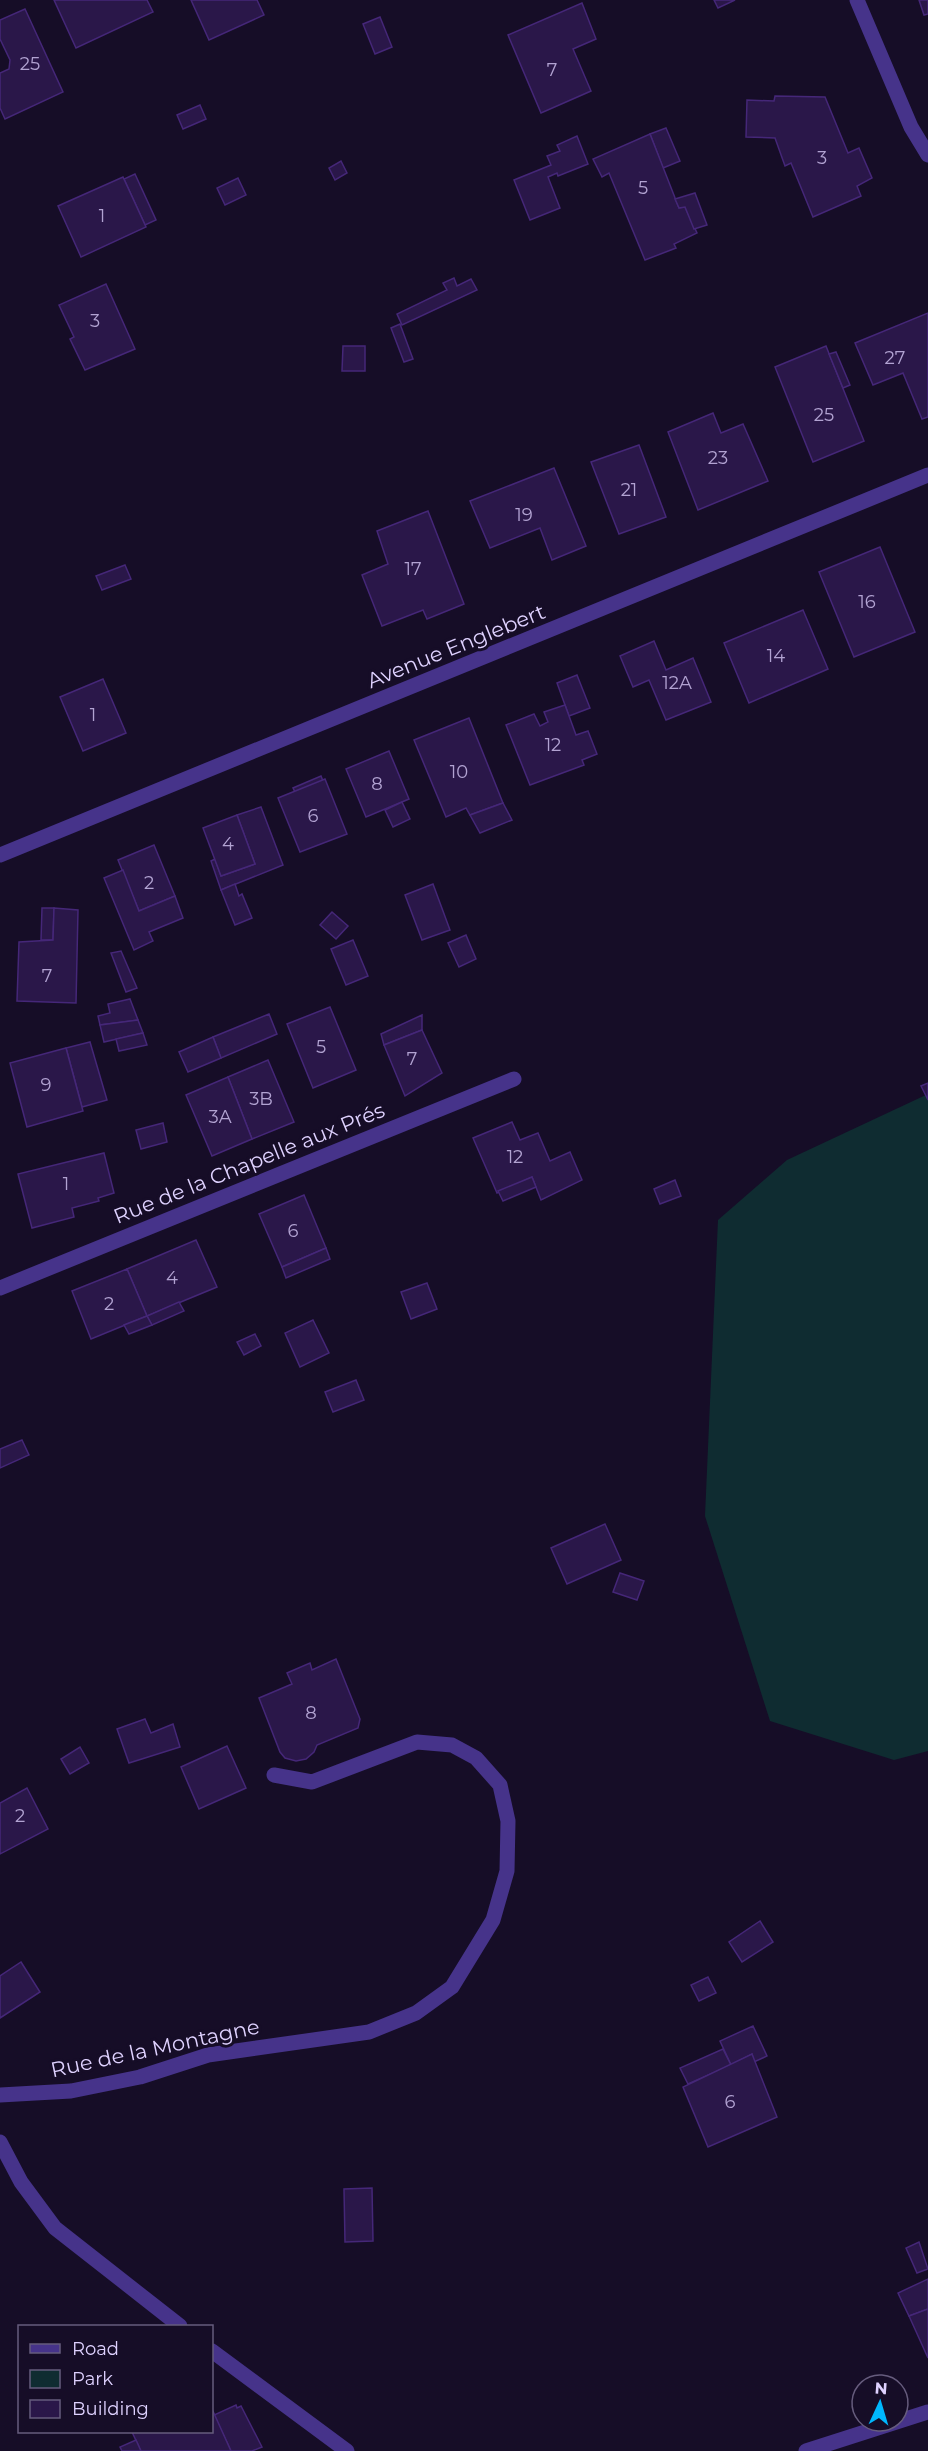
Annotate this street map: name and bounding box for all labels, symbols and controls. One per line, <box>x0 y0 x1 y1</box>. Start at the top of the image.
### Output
house number: 25 <box>20 53 40 75</box>
house number: 7 <box>547 59 557 81</box>
house number: 3 <box>817 147 827 169</box>
house number: 5 <box>638 177 648 199</box>
house number: 1 <box>99 205 105 227</box>
house number: 3 <box>90 310 100 332</box>
house number: 27 <box>885 347 905 369</box>
house number: 25 <box>814 404 834 426</box>
house number: 23 <box>708 447 728 469</box>
house number: 21 <box>621 479 637 501</box>
house number: 19 <box>515 504 533 526</box>
house number: 17 <box>404 558 422 580</box>
house number: 16 <box>858 591 876 613</box>
street label: Avenue Englebert <box>363 599 549 693</box>
house number: 14 <box>767 645 785 667</box>
house number: 12A <box>662 672 692 694</box>
house number: 1 <box>90 704 96 726</box>
house number: 12 <box>545 734 561 756</box>
house number: 10 <box>450 761 468 783</box>
house number: 8 <box>371 773 383 795</box>
house number: 6 <box>308 805 319 827</box>
house number: 4 <box>222 833 234 855</box>
house number: 2 <box>144 872 154 894</box>
house number: 7 <box>42 965 52 987</box>
house number: 5 <box>316 1036 326 1058</box>
house number: 7 <box>407 1048 417 1070</box>
house number: 9 <box>41 1074 52 1096</box>
house number: 3B <box>249 1088 273 1110</box>
street label: Rue de la Chapelle aux Prés <box>110 1097 388 1229</box>
house number: 3A <box>208 1106 232 1128</box>
house number: 12 <box>507 1146 523 1168</box>
house number: 1 <box>63 1173 69 1195</box>
house number: 6 <box>288 1220 299 1242</box>
house number: 4 <box>166 1267 178 1289</box>
house number: 2 <box>104 1293 114 1315</box>
house number: 8 <box>305 1702 317 1724</box>
house number: 2 <box>15 1805 25 1827</box>
street label: Rue de la Montagne <box>48 2014 262 2082</box>
house number: 6 <box>725 2091 736 2113</box>
legend <box>18 2325 213 2433</box>
text: Road <box>72 2338 119 2360</box>
text: Park <box>72 2368 113 2390</box>
north arrow <box>850 2373 910 2433</box>
text: N <box>874 2379 888 2398</box>
text: Building <box>72 2398 149 2420</box>

